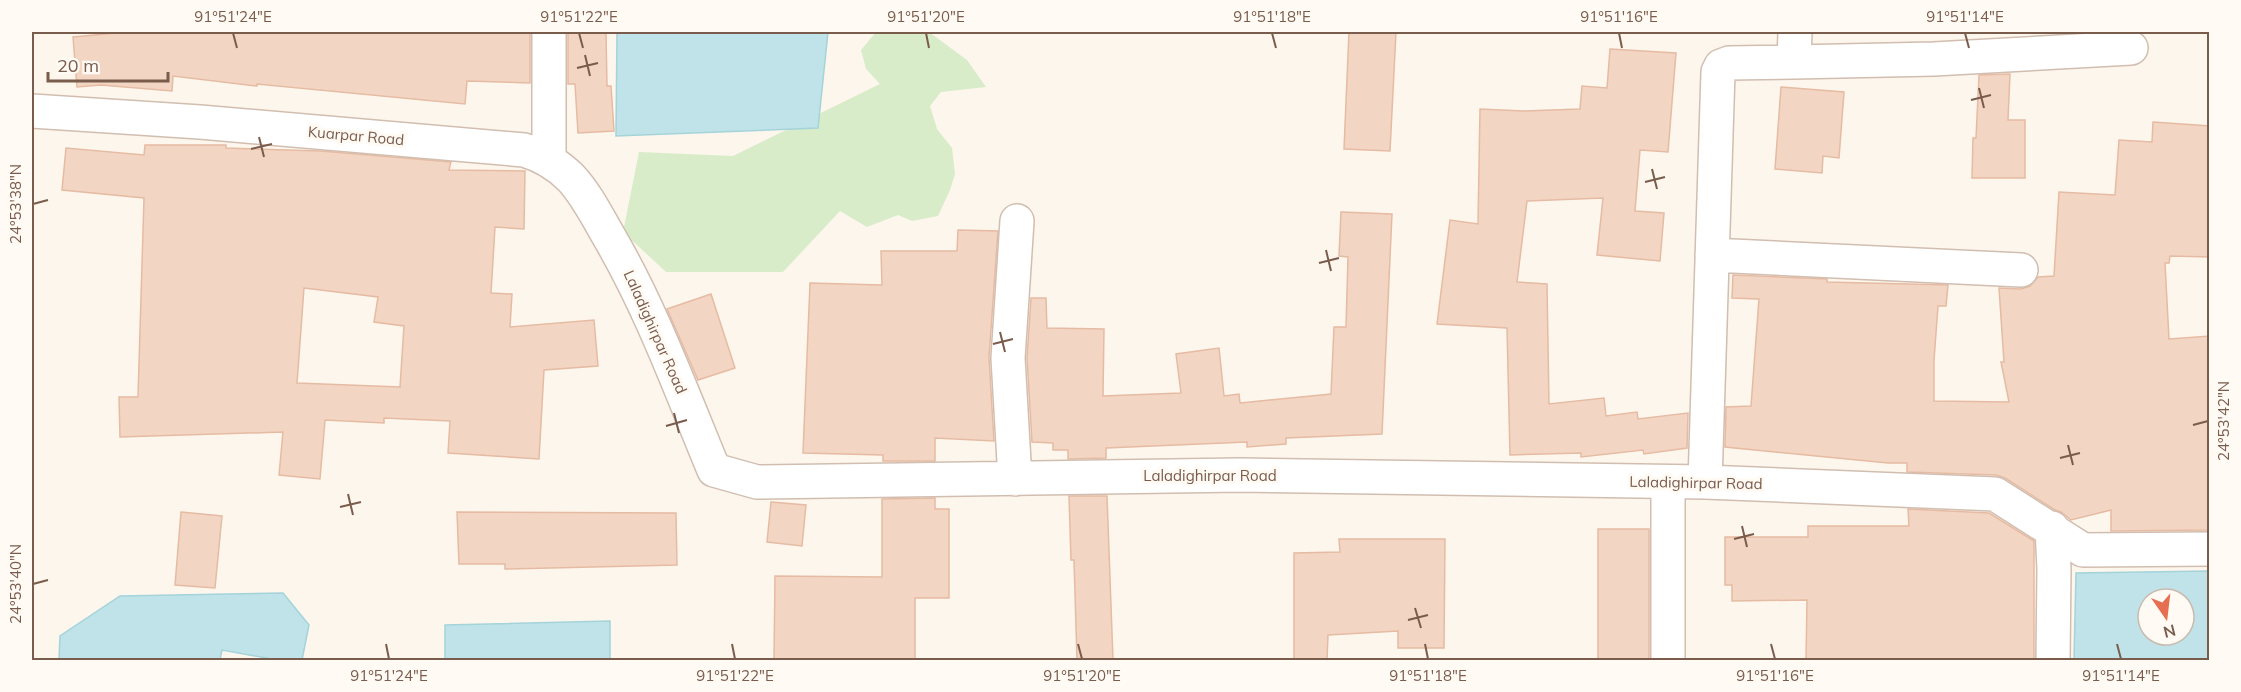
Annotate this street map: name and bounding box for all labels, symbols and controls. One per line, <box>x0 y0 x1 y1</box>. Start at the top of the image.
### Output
text: 91°51'24"E <box>194 7 272 26</box>
text: 91°51'22"E <box>540 7 618 26</box>
text: 91°51'20"E <box>887 7 965 26</box>
text: 91°51'18"E <box>1233 7 1311 26</box>
text: 91°51'16"E <box>1580 7 1658 26</box>
text: 91°51'14"E <box>1926 7 2004 26</box>
scale bar <box>48 45 168 83</box>
text: 20 m <box>57 54 99 77</box>
street label: Kuarpar Road <box>307 122 405 149</box>
text: 24°53'38"N <box>6 164 25 244</box>
street label: Laladighirpar Road <box>620 267 691 397</box>
text: 24°53'42"N <box>2214 381 2233 461</box>
street label: Laladighirpar Road <box>1143 466 1277 485</box>
street label: Laladighirpar Road <box>1629 472 1763 493</box>
text: 24°53'40"N <box>6 544 25 624</box>
north arrow <box>2136 587 2196 647</box>
text: N <box>2161 620 2178 643</box>
text: 91°51'24"E <box>350 666 428 685</box>
text: 91°51'22"E <box>696 666 774 685</box>
text: 91°51'20"E <box>1043 666 1121 685</box>
text: 91°51'18"E <box>1389 666 1467 685</box>
text: 91°51'16"E <box>1736 666 1814 685</box>
text: 91°51'14"E <box>2082 666 2160 685</box>

